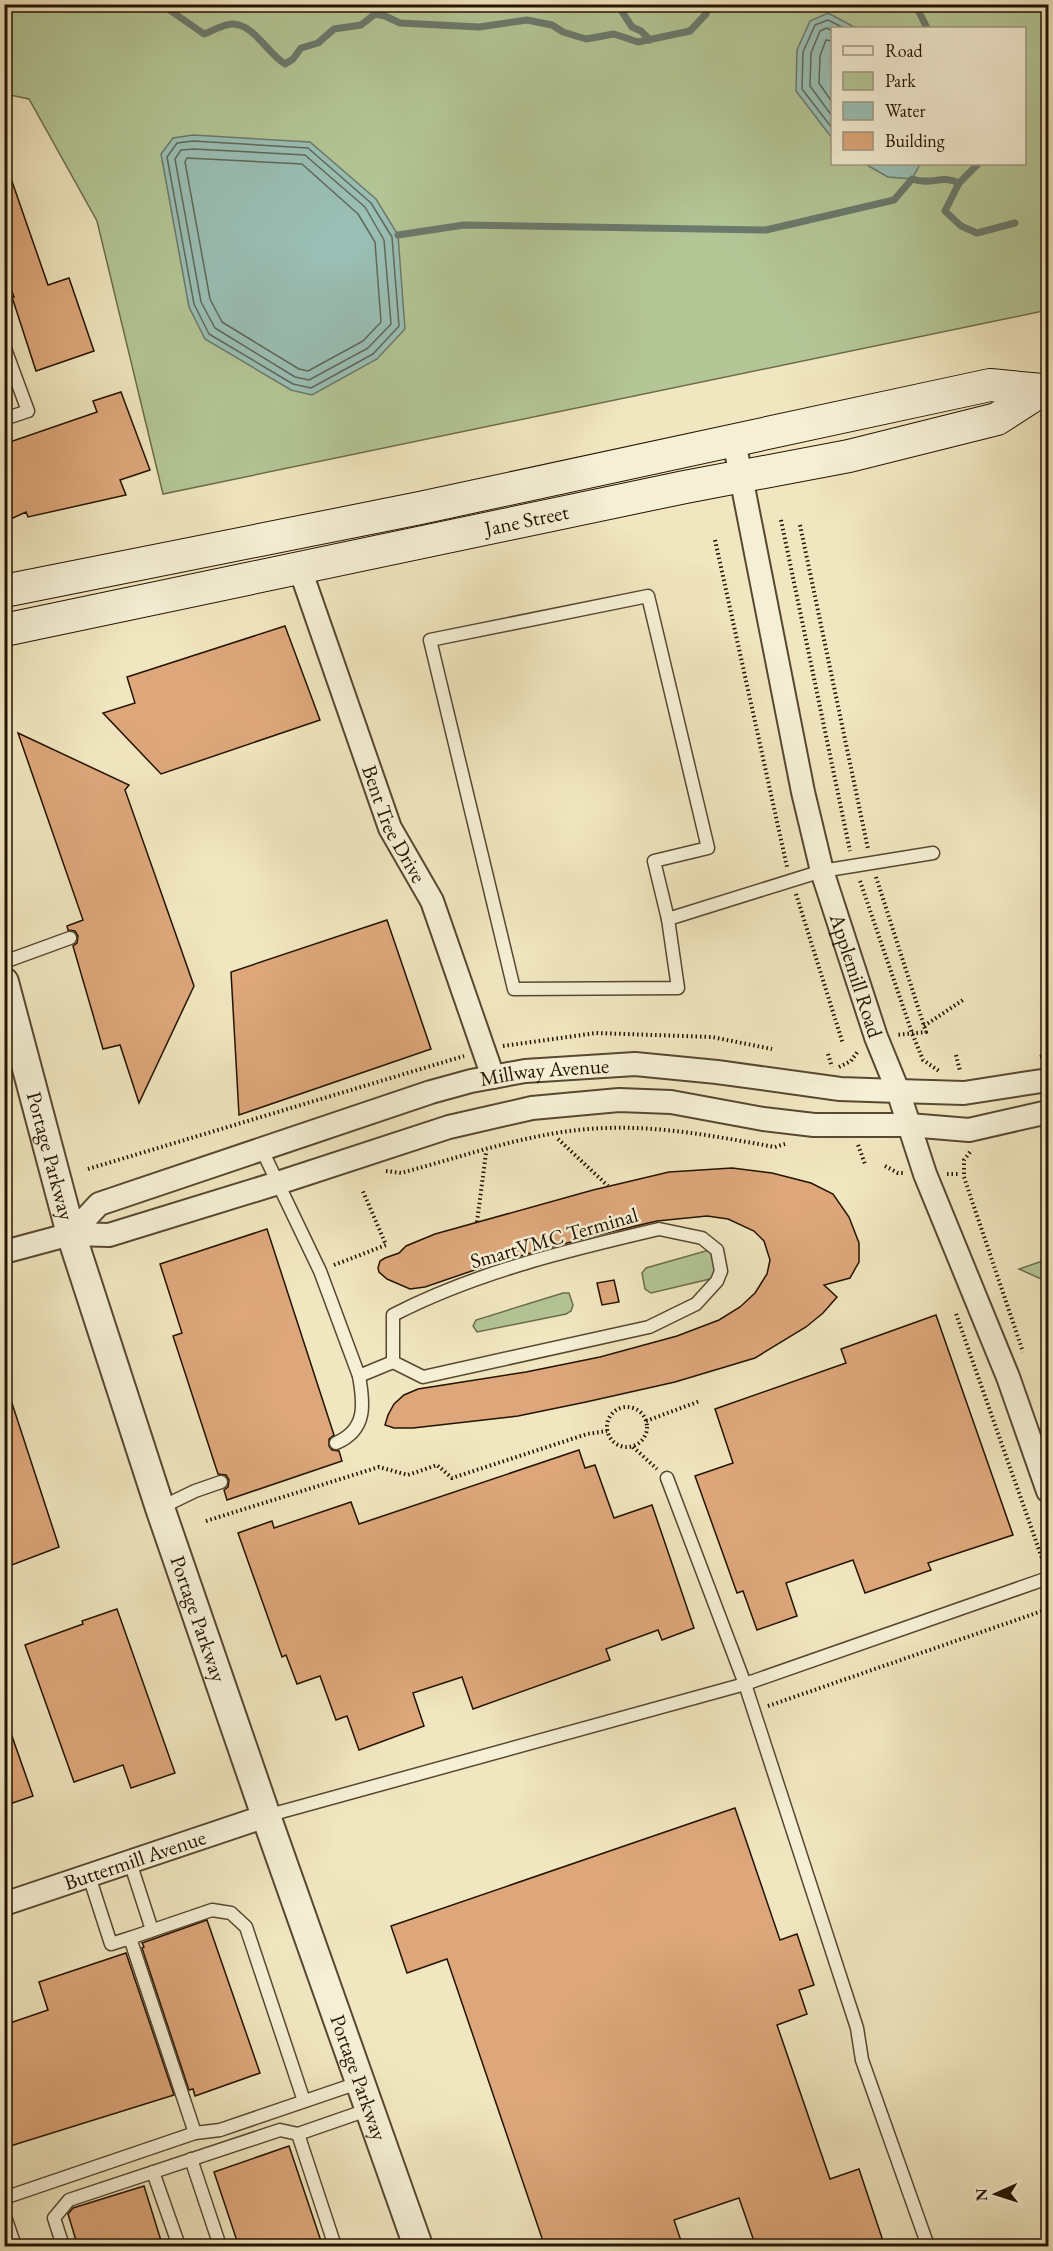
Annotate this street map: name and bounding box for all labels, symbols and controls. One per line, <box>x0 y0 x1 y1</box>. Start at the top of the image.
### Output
legend <box>831 27 1026 165</box>
text: Road <box>885 39 924 62</box>
text: Park <box>885 69 916 92</box>
text: Water <box>885 99 926 122</box>
text: Building <box>885 129 945 152</box>
street label: Jane Street <box>480 498 571 542</box>
street label: Bent Tree Drive <box>356 761 433 888</box>
street label: Applemill Road <box>823 909 889 1041</box>
street label: Millway Avenue <box>477 1052 610 1092</box>
street label: Portage Parkway <box>21 1089 81 1224</box>
street label: SmartVMC Terminal <box>467 1201 641 1274</box>
street label: Portage Parkway <box>164 1552 233 1686</box>
street label: Buttermill Avenue <box>60 1823 209 1896</box>
street label: Portage Parkway <box>324 2011 394 2145</box>
north arrow <box>966 2164 1026 2224</box>
text: N <box>971 2188 992 2202</box>

